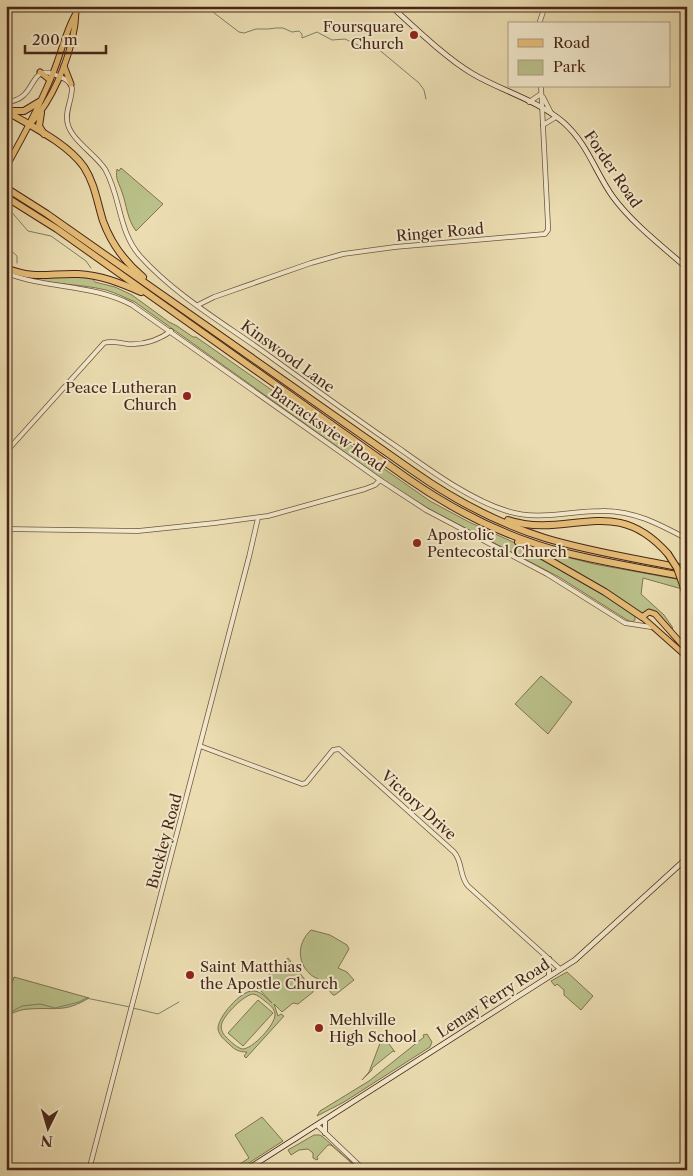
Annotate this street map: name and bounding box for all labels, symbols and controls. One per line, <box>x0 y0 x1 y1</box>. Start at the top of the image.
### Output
place label: Foursquare Church <box>323 17 405 53</box>
scale bar <box>25 22 106 54</box>
legend <box>508 22 670 88</box>
marker: Foursquare Church <box>408 29 420 41</box>
text: 200 m <box>32 30 78 49</box>
text: Road <box>553 33 590 52</box>
text: Park <box>553 57 587 76</box>
street label: Forder Road <box>580 127 646 211</box>
street label: Ringer Road <box>395 219 485 245</box>
street label: Kinswood Lane <box>237 316 339 396</box>
place label: Peace Lutheran Church <box>65 378 178 414</box>
street label: Barracksview Road <box>267 382 389 476</box>
marker: Peace Lutheran Church <box>181 390 193 402</box>
place label: Apostolic Pentecostal Church <box>426 525 567 561</box>
marker: Apostolic Pentecostal Church <box>411 537 423 549</box>
street label: Victory Drive <box>377 766 461 844</box>
street label: Buckley Road <box>142 791 186 891</box>
street label: Lemay Ferry Road <box>433 954 553 1042</box>
place label: Saint Matthias the Apostle Church <box>200 957 339 993</box>
marker: Saint Matthias the Apostle Church <box>184 969 196 981</box>
place label: Mehlville High School <box>329 1010 417 1046</box>
marker: Mehlville High School <box>313 1022 325 1034</box>
north arrow <box>22 1104 72 1154</box>
text: N <box>40 1131 54 1150</box>

